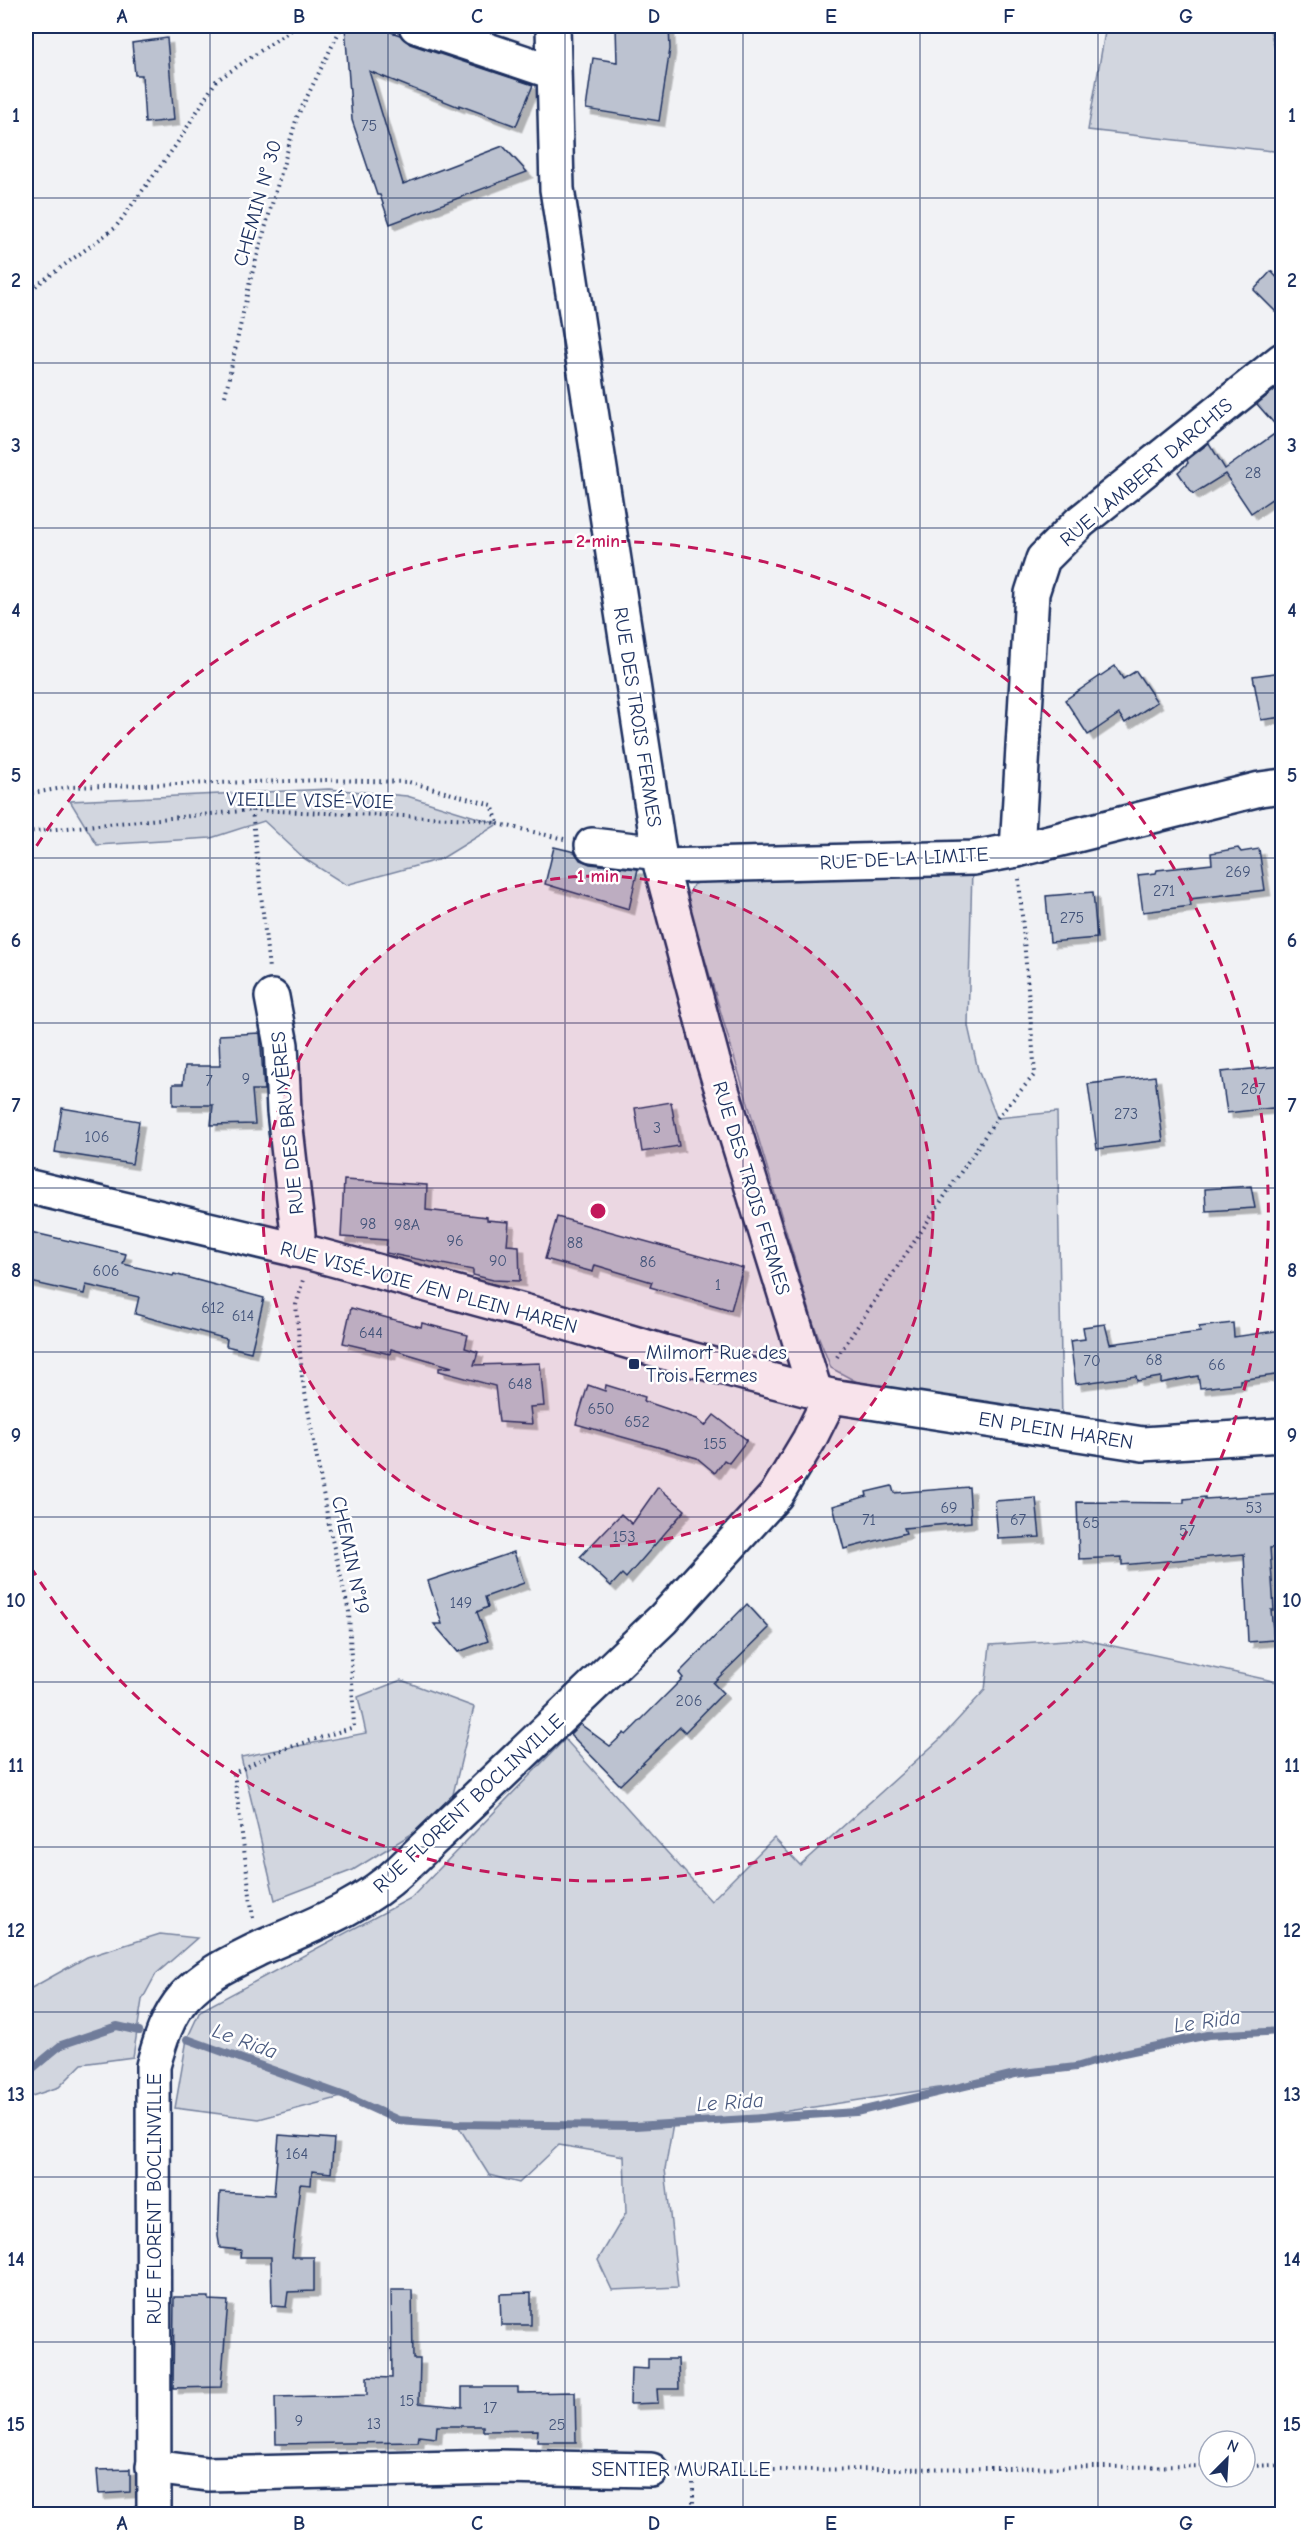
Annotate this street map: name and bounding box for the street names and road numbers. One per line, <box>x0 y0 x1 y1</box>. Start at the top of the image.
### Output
street label: CHEMIN N° 30 <box>228 137 286 269</box>
street label: RUE LAMBERT DARCHIS <box>1055 393 1237 551</box>
street label: RUE DES TROIS FERMES <box>609 605 666 829</box>
street label: VIEILLE VISÉ-VOIE <box>226 788 394 813</box>
street label: RUE DE LA LIMITE <box>819 843 989 874</box>
street label: RUE DES BRUYÈRES <box>266 1030 309 1216</box>
street label: RUE DES TROIS FERMES <box>708 1078 795 1298</box>
street label: RUE VISÉ-VOIE /EN PLEIN HAREN <box>278 1237 580 1338</box>
street label: EN PLEIN HAREN <box>977 1407 1135 1454</box>
street label: CHEMIN N°19 <box>327 1494 374 1616</box>
street label: RUE FLORENT BOCLINVILLE <box>368 1709 568 1898</box>
street label: RUE FLORENT BOCLINVILLE <box>143 2073 166 2325</box>
street label: SENTIER MURAILLE <box>591 2458 771 2481</box>

